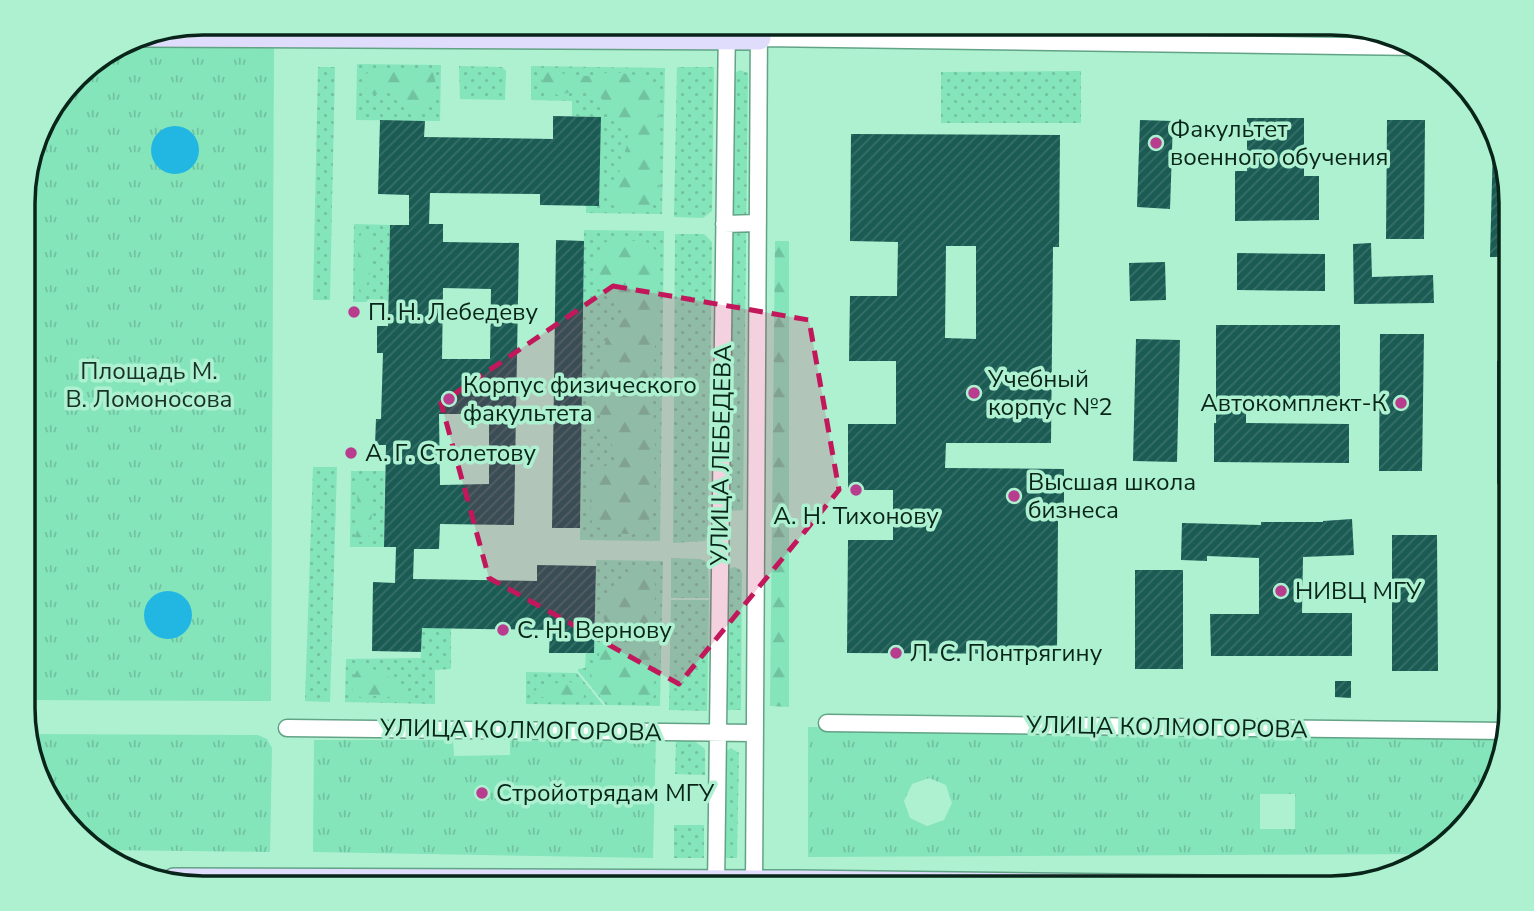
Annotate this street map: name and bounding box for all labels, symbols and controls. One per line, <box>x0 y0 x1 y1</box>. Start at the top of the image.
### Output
place label: Факультет военного обучения <box>1170 113 1389 173</box>
marker: Факультет военного обучения <box>1148 135 1164 151</box>
place label: П. Н. Лебедеву <box>368 296 538 328</box>
marker: П. Н. Лебедеву <box>346 304 362 320</box>
street label: УЛИЦА ЛЕБЕДЕВА <box>703 344 739 567</box>
park label: Площадь М. В. Ломоносова <box>65 355 233 415</box>
place label: Учебный корпус №2 <box>987 363 1113 423</box>
place label: Корпус физического факультета <box>463 369 697 429</box>
marker: Учебный корпус №2 <box>966 385 982 401</box>
place label: Автокомплект-К <box>1200 387 1388 419</box>
marker: Корпус физического факультета <box>441 391 457 407</box>
marker: Автокомплект-К <box>1393 395 1409 411</box>
place label: А. Г. Столетову <box>365 437 536 469</box>
marker: А. Г. Столетову <box>343 445 359 461</box>
place label: Высшая школа бизнеса <box>1028 466 1196 526</box>
marker: А. Н. Тихонову <box>848 482 864 498</box>
marker: Высшая школа бизнеса <box>1006 488 1022 504</box>
place label: А. Н. Тихонову <box>773 500 939 532</box>
place label: НИВЦ МГУ <box>1295 575 1422 607</box>
marker: НИВЦ МГУ <box>1273 583 1289 599</box>
place label: С. Н. Вернову <box>517 614 672 646</box>
marker: С. Н. Вернову <box>495 622 511 638</box>
place label: Л. С. Понтрягину <box>910 637 1103 669</box>
marker: Л. С. Понтрягину <box>888 645 904 661</box>
street label: УЛИЦА КОЛМОГОРОВА <box>1025 709 1309 745</box>
street label: УЛИЦА КОЛМОГОРОВА <box>379 712 663 748</box>
place label: Стройотрядам МГУ <box>496 777 715 809</box>
marker: Стройотрядам МГУ <box>474 785 490 801</box>

